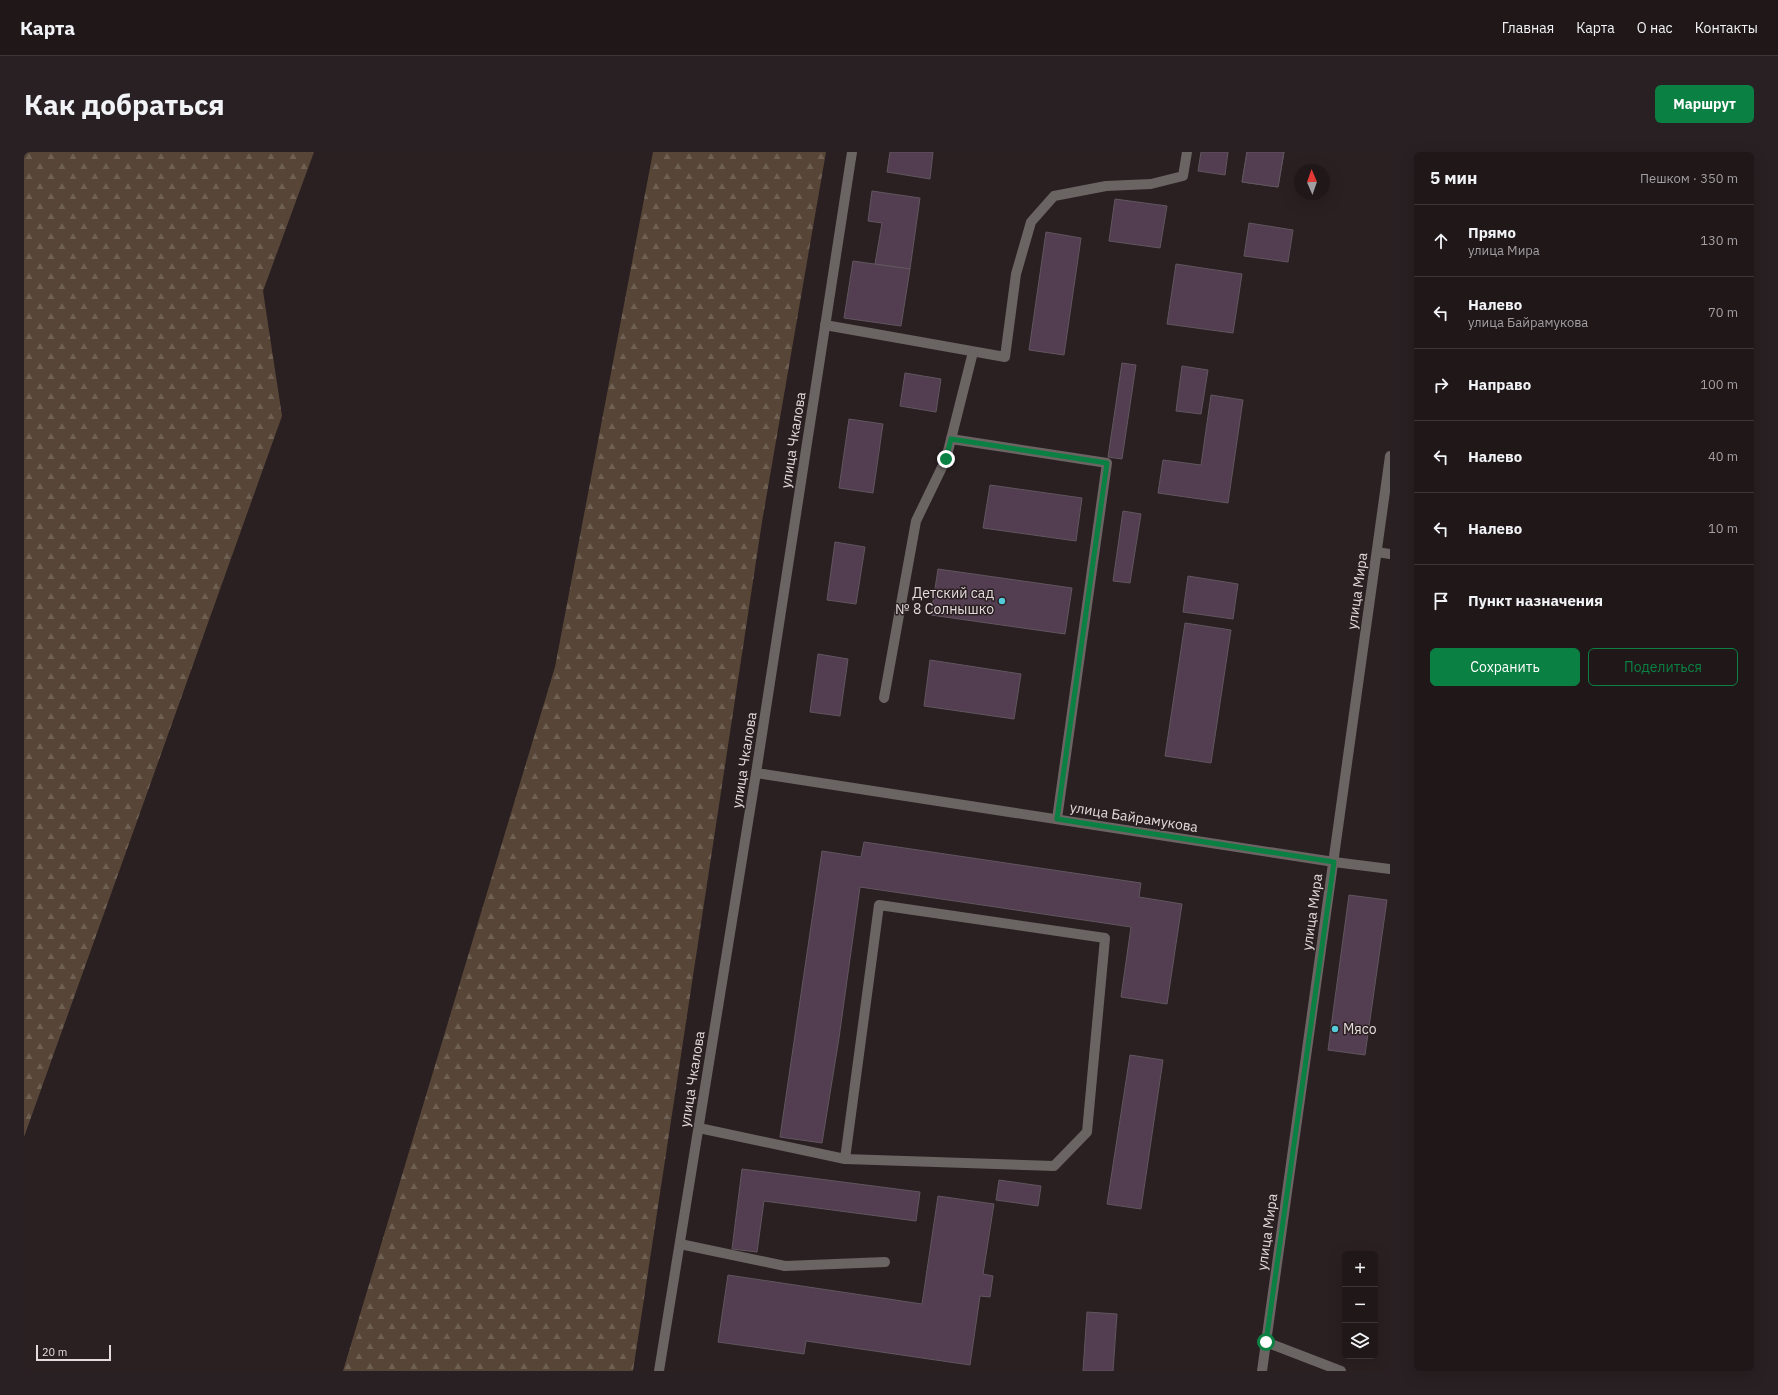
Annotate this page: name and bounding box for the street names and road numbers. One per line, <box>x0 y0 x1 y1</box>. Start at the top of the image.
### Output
street label: улица Чкалова <box>777 390 810 489</box>
street label: улица Мира <box>1343 551 1371 631</box>
street label: улица Чкалова <box>728 710 761 809</box>
street label: улица Байрамукова <box>1069 798 1200 836</box>
street label: улица Мира <box>1298 872 1326 952</box>
street label: улица Чкалова <box>676 1029 709 1128</box>
street label: улица Мира <box>1253 1192 1281 1272</box>

